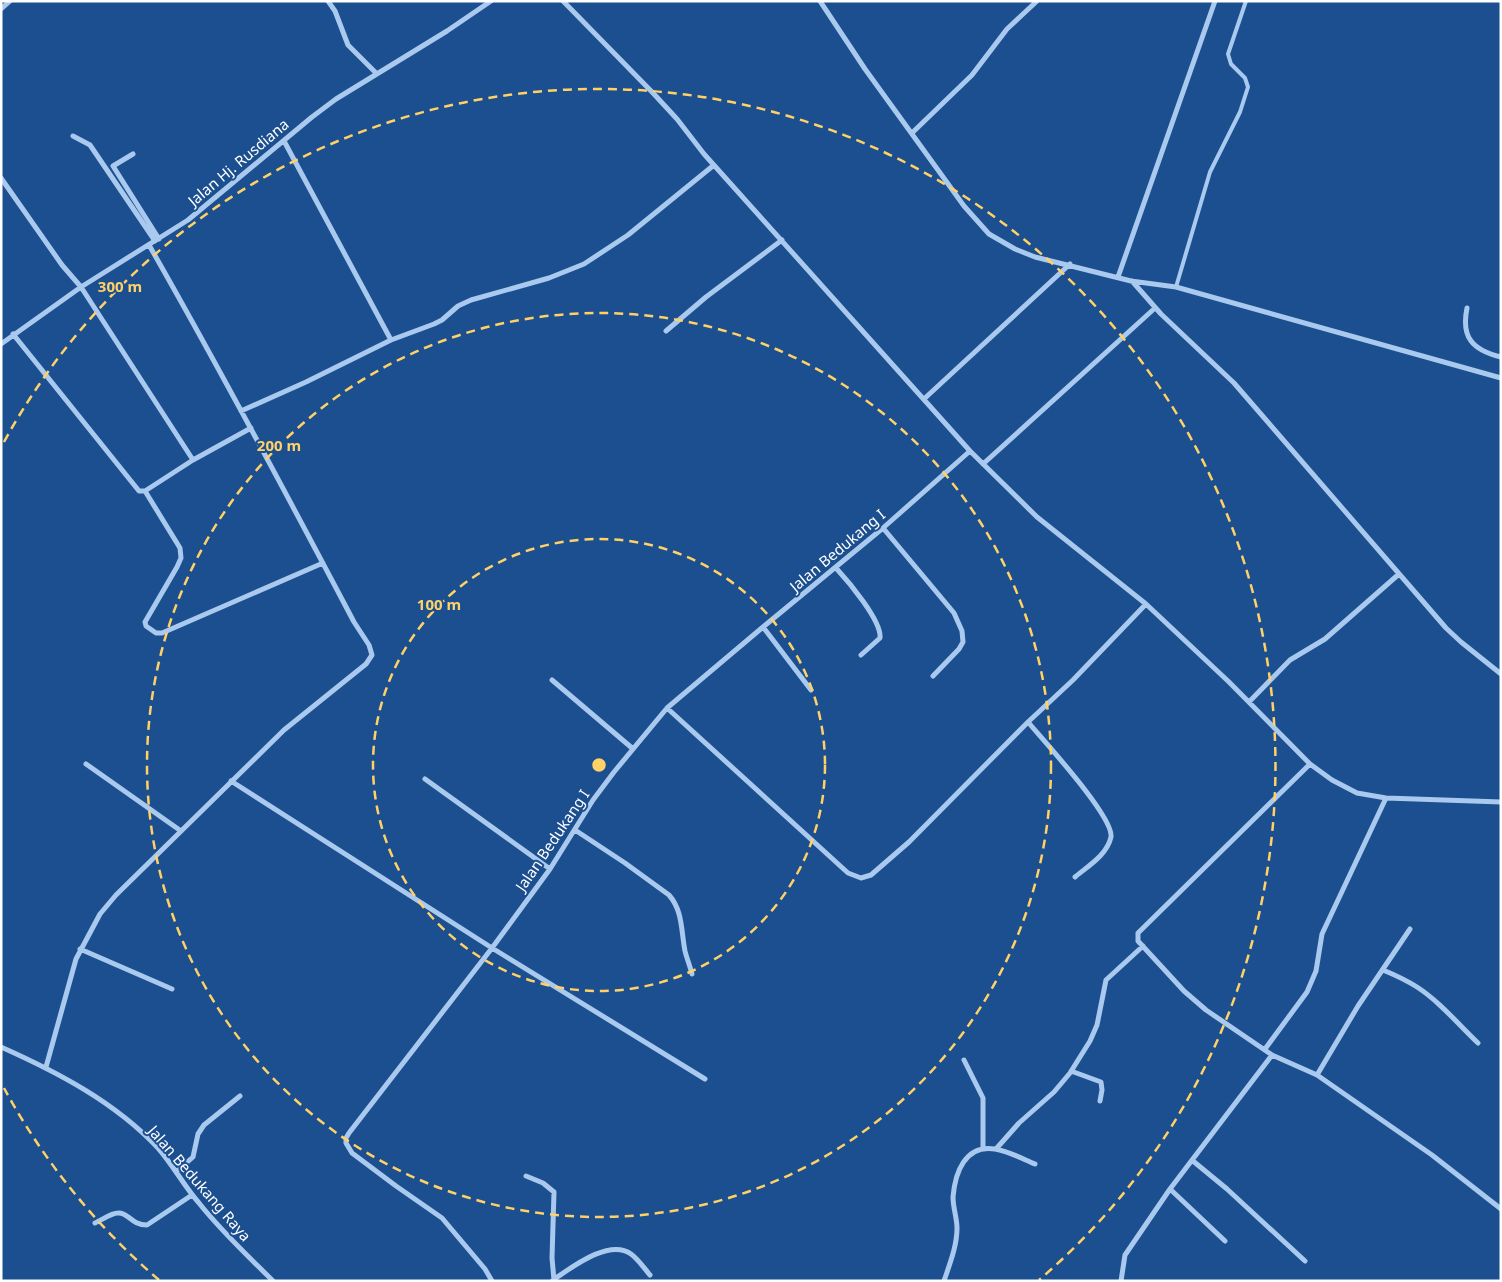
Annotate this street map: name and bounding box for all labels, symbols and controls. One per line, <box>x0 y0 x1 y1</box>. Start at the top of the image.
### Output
street label: Jalan Hj. Rusdiana <box>182 114 293 211</box>
text: 300 m <box>98 276 142 296</box>
text: 200 m <box>257 435 301 455</box>
street label: Jalan Bedukang I <box>784 504 889 597</box>
text: 100 m <box>417 594 461 614</box>
centre of rings <box>590 756 608 774</box>
street label: Jalan Bedukang I <box>509 785 593 896</box>
street label: Jalan Bedukang Raya <box>143 1119 256 1245</box>

